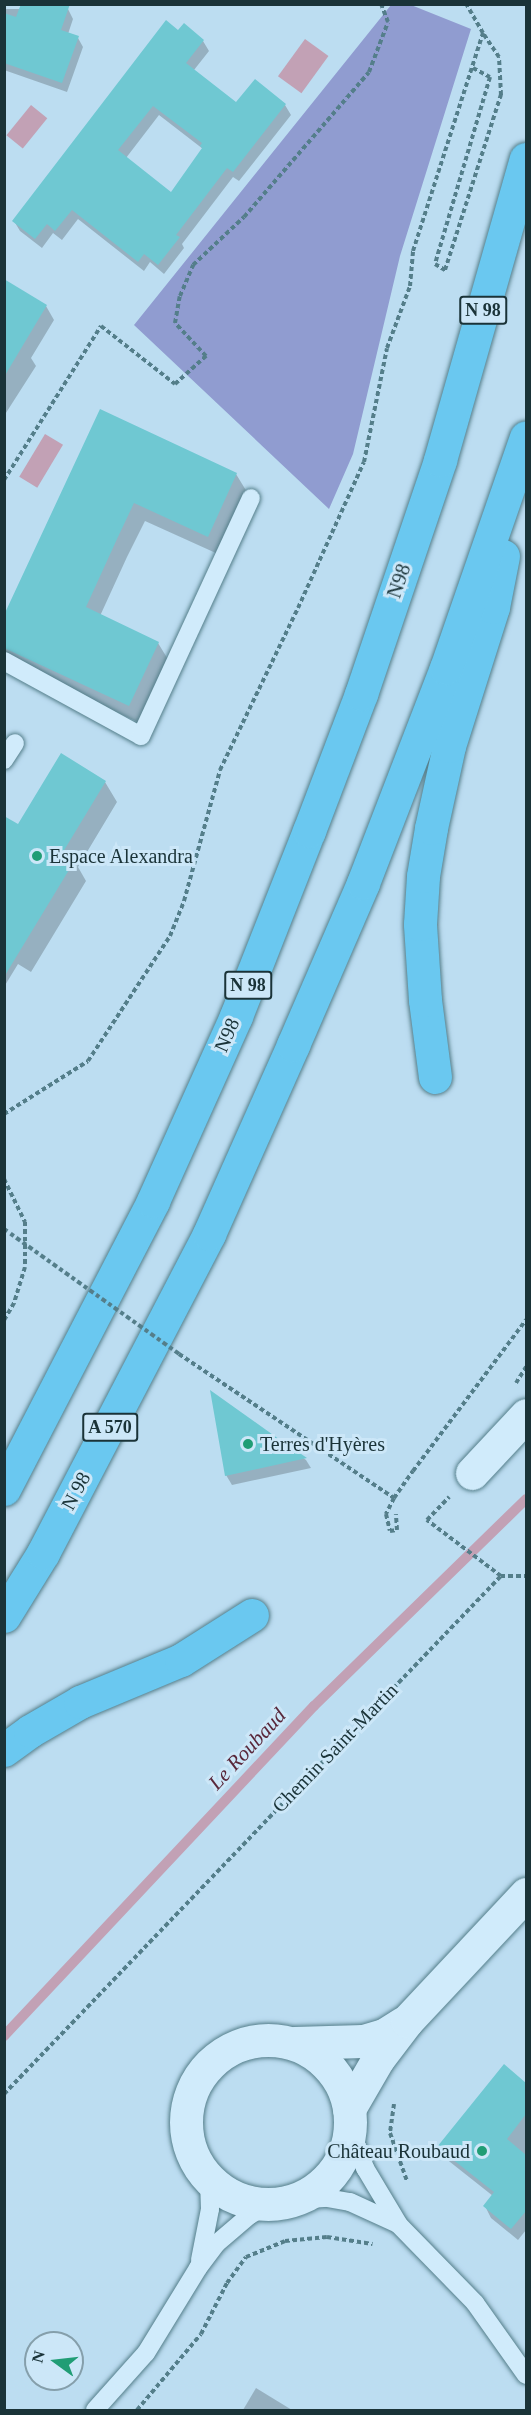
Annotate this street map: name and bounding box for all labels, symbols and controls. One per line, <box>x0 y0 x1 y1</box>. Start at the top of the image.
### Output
road number: N 98 <box>459 295 507 325</box>
street label: N98 <box>382 561 416 601</box>
place label: Espace Alexandra <box>49 844 194 868</box>
marker: Espace Alexandra <box>30 849 44 863</box>
road number: N 98 <box>224 970 272 1000</box>
street label: N98 <box>209 1014 245 1056</box>
road number: A 570 <box>82 1412 138 1442</box>
place label: Terres d'Hyères <box>260 1432 385 1456</box>
marker: Terres d'Hyères <box>241 1437 255 1451</box>
street label: N 98 <box>56 1468 96 1514</box>
street label: Chemin Saint-Martin <box>267 1678 403 1818</box>
water label: Le Roubaud <box>203 1703 291 1795</box>
place label: Château Roubaud <box>327 2139 470 2163</box>
marker: Château Roubaud <box>475 2144 489 2158</box>
north arrow <box>24 2331 84 2391</box>
text: N <box>28 2349 48 2365</box>

